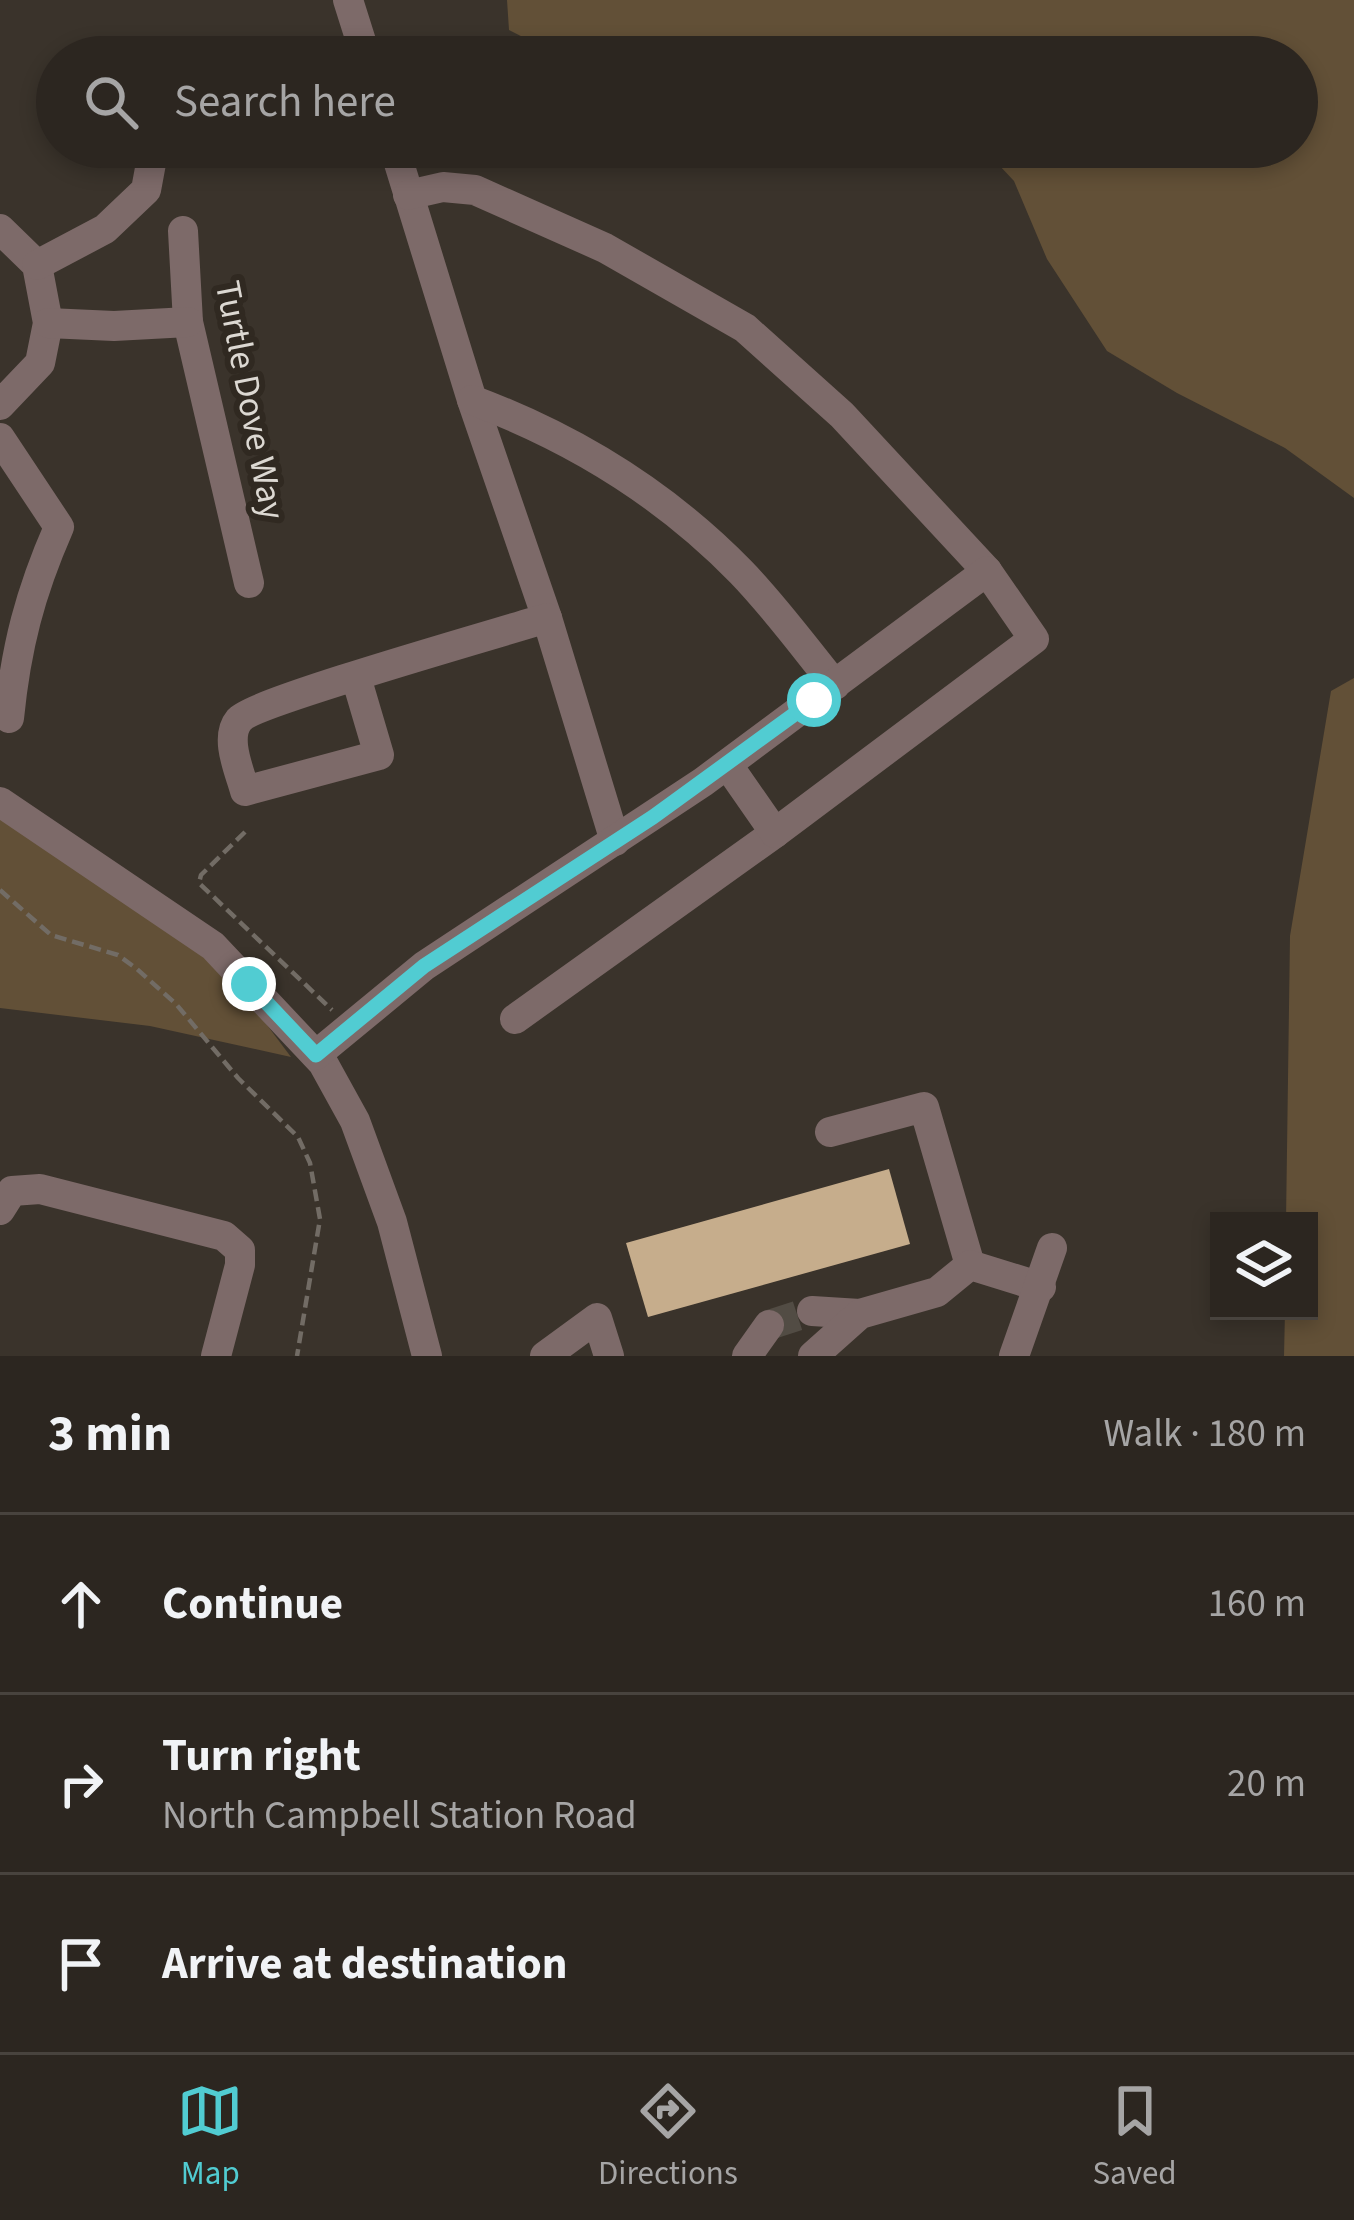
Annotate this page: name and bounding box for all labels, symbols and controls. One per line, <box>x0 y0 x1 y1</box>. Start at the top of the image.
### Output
search box <box>36 36 1318 168</box>
icon: search <box>78 69 144 135</box>
text: Search here <box>174 70 396 134</box>
street label: Turtle Dove Way <box>202 276 298 524</box>
route start <box>787 673 841 727</box>
route end <box>222 957 276 1011</box>
map controls <box>1210 1212 1318 1320</box>
button: layers <box>1210 1212 1318 1320</box>
text: 3 min <box>48 1398 172 1470</box>
text: Walk · 180 m <box>1103 1406 1306 1462</box>
icon: ahead <box>48 1571 114 1637</box>
text: Continue <box>162 1572 343 1636</box>
text: 160 m <box>1208 1576 1306 1632</box>
text: Turn right <box>162 1724 361 1788</box>
icon: right <box>48 1751 114 1817</box>
text: 20 m <box>1227 1756 1306 1812</box>
text: North Campbell Station Road <box>162 1788 637 1844</box>
icon: arrive <box>48 1931 114 1997</box>
text: Arrive at destination <box>162 1932 567 1996</box>
tab: Map <box>177 2078 243 2197</box>
tab: Directions <box>598 2078 738 2197</box>
tab: Saved <box>1092 2078 1177 2197</box>

